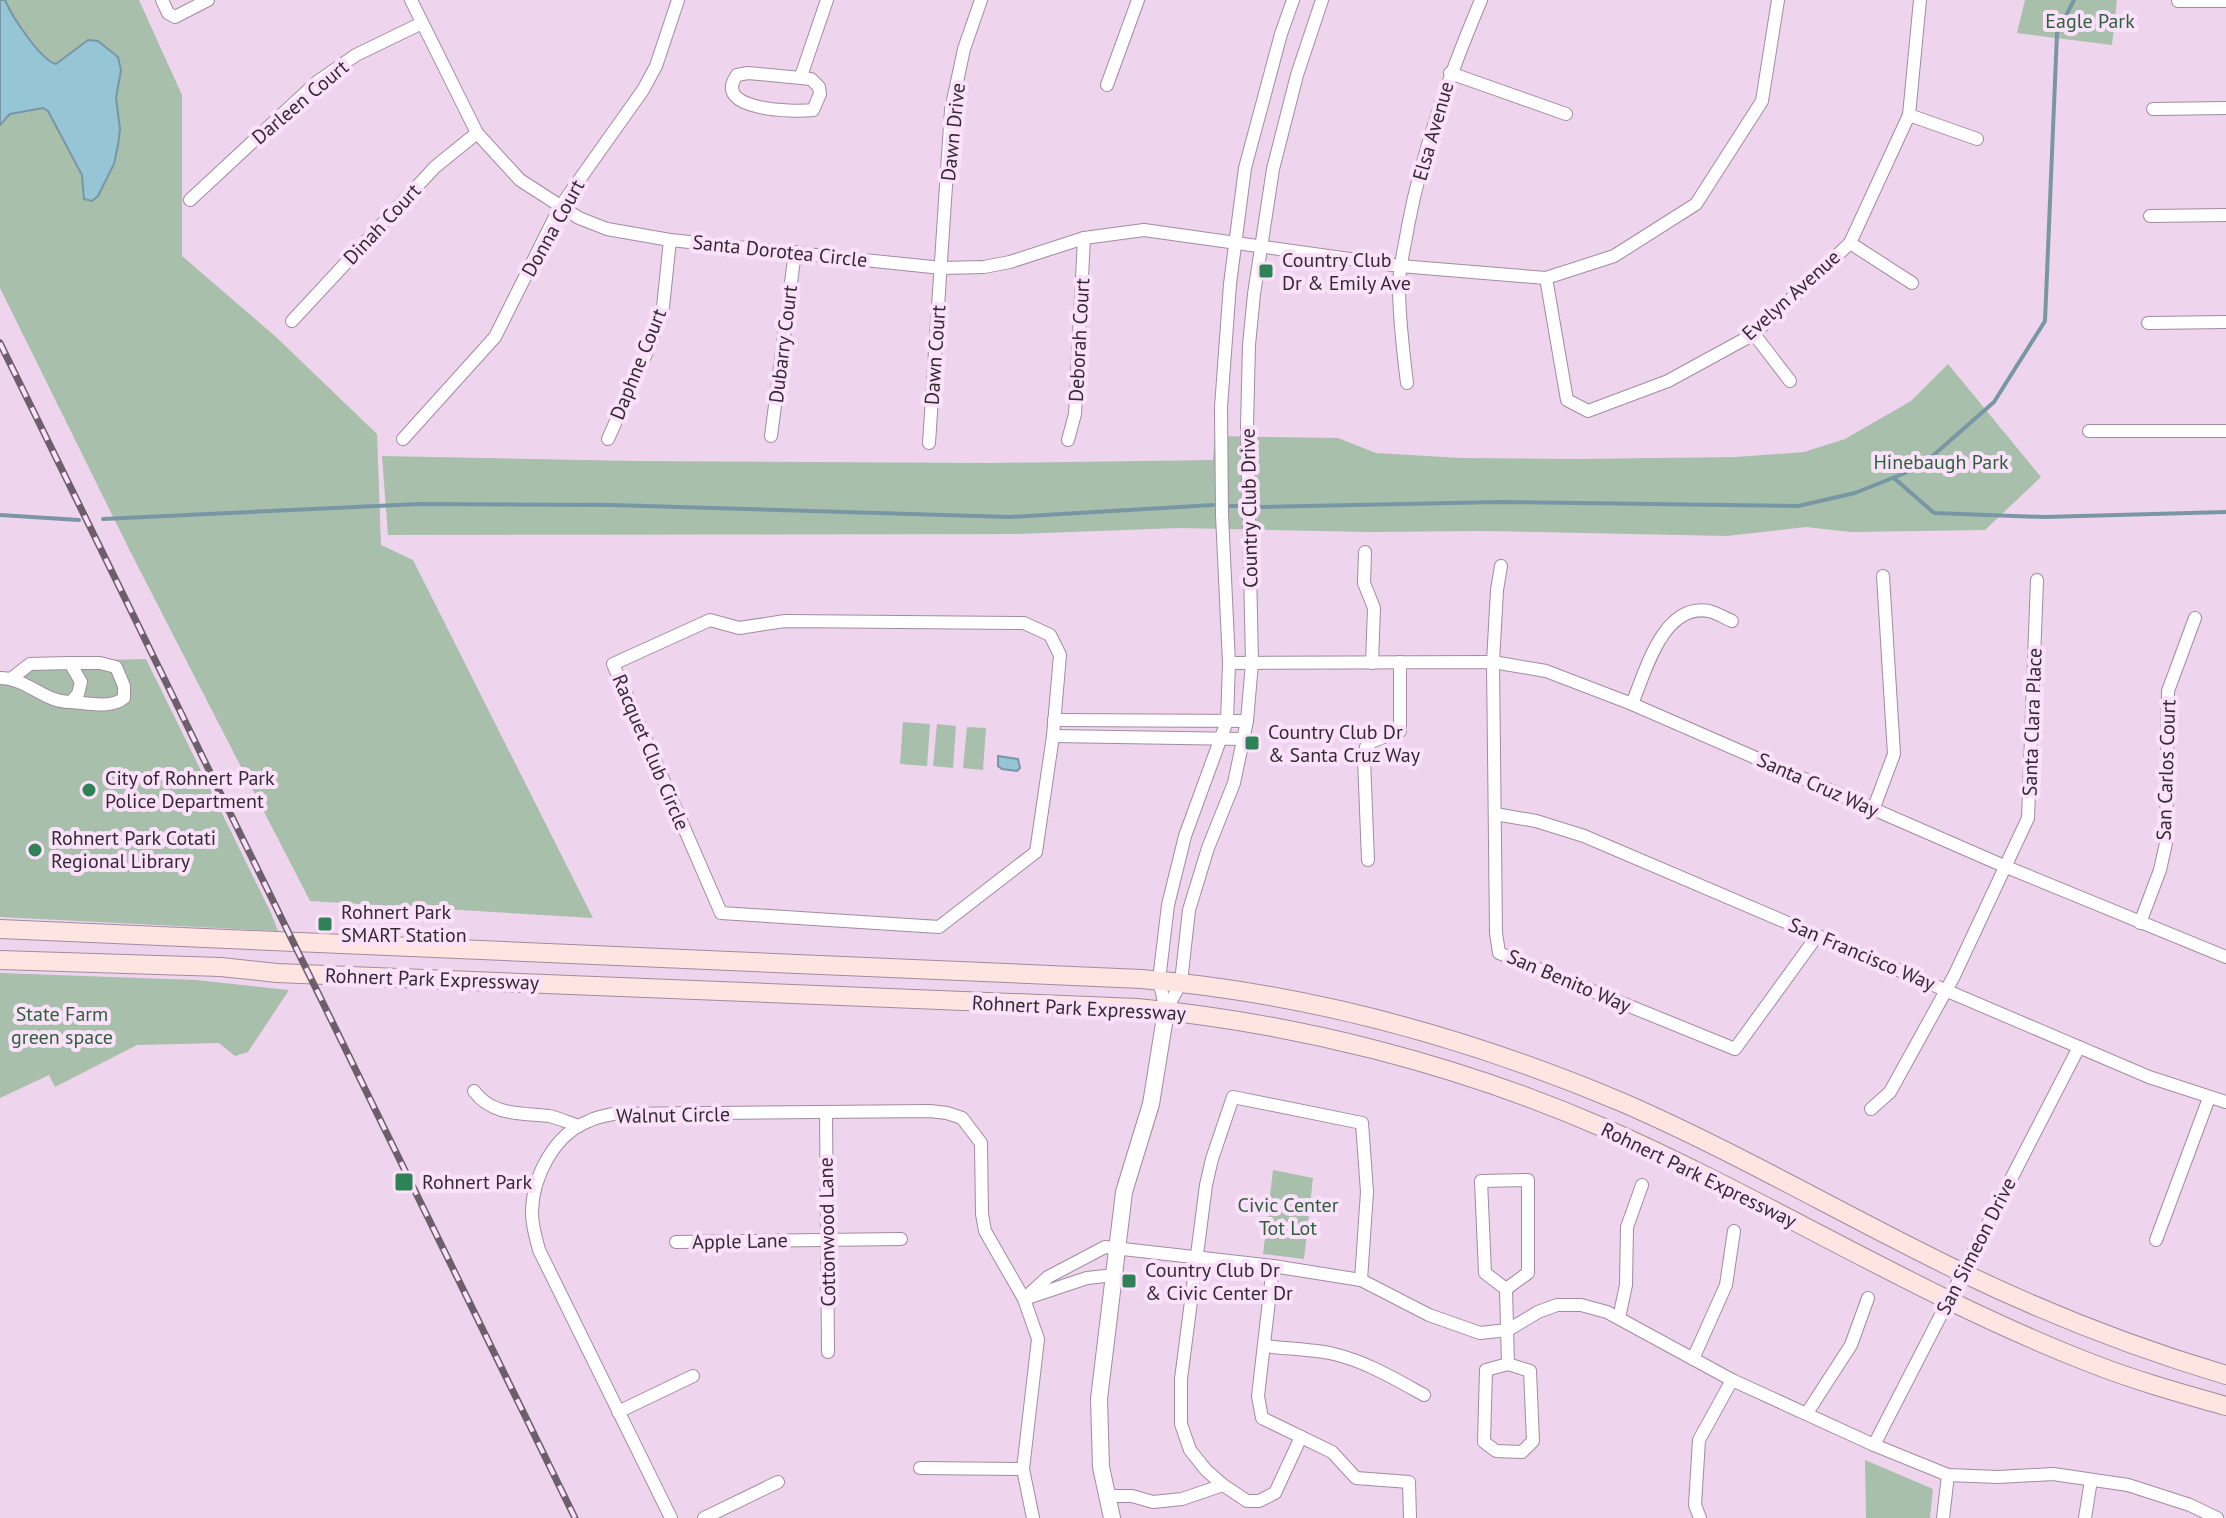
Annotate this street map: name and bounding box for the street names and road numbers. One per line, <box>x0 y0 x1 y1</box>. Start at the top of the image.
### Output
street label: Darleen Court <box>246 54 354 150</box>
street label: Elsa Avenue <box>1406 78 1460 184</box>
street label: Dawn Drive <box>935 82 971 182</box>
street label: Donna Court <box>516 175 590 281</box>
street label: Dinah Court <box>338 178 426 270</box>
street label: Santa Dorotea Circle <box>691 229 869 273</box>
street label: Evelyn Avenue <box>1736 244 1846 346</box>
street label: Deborah Court <box>1063 277 1095 403</box>
street label: Dubarry Court <box>763 283 803 404</box>
street label: Daphne Court <box>604 304 672 423</box>
street label: Dawn Court <box>919 304 951 406</box>
street label: Country Club Drive <box>1235 428 1263 588</box>
street label: Santa Clara Place <box>2016 647 2048 797</box>
street label: Racquet Club Circle <box>606 670 696 834</box>
street label: San Carlos Court <box>2151 699 2181 841</box>
street label: Santa Cruz Way <box>1753 747 1883 824</box>
street label: San Francisco Way <box>1785 911 1940 997</box>
street label: San Benito Way <box>1503 943 1636 1019</box>
street label: Rohnert Park Expressway <box>324 962 540 996</box>
street label: Rohnert Park Expressway <box>971 989 1187 1027</box>
street label: Walnut Circle <box>616 1101 730 1129</box>
street label: Rohnert Park Expressway <box>1597 1116 1802 1234</box>
street label: Cottonwood Lane <box>813 1157 841 1307</box>
street label: San Simeon Drive <box>1930 1173 2022 1319</box>
street label: Apple Lane <box>692 1227 788 1255</box>

